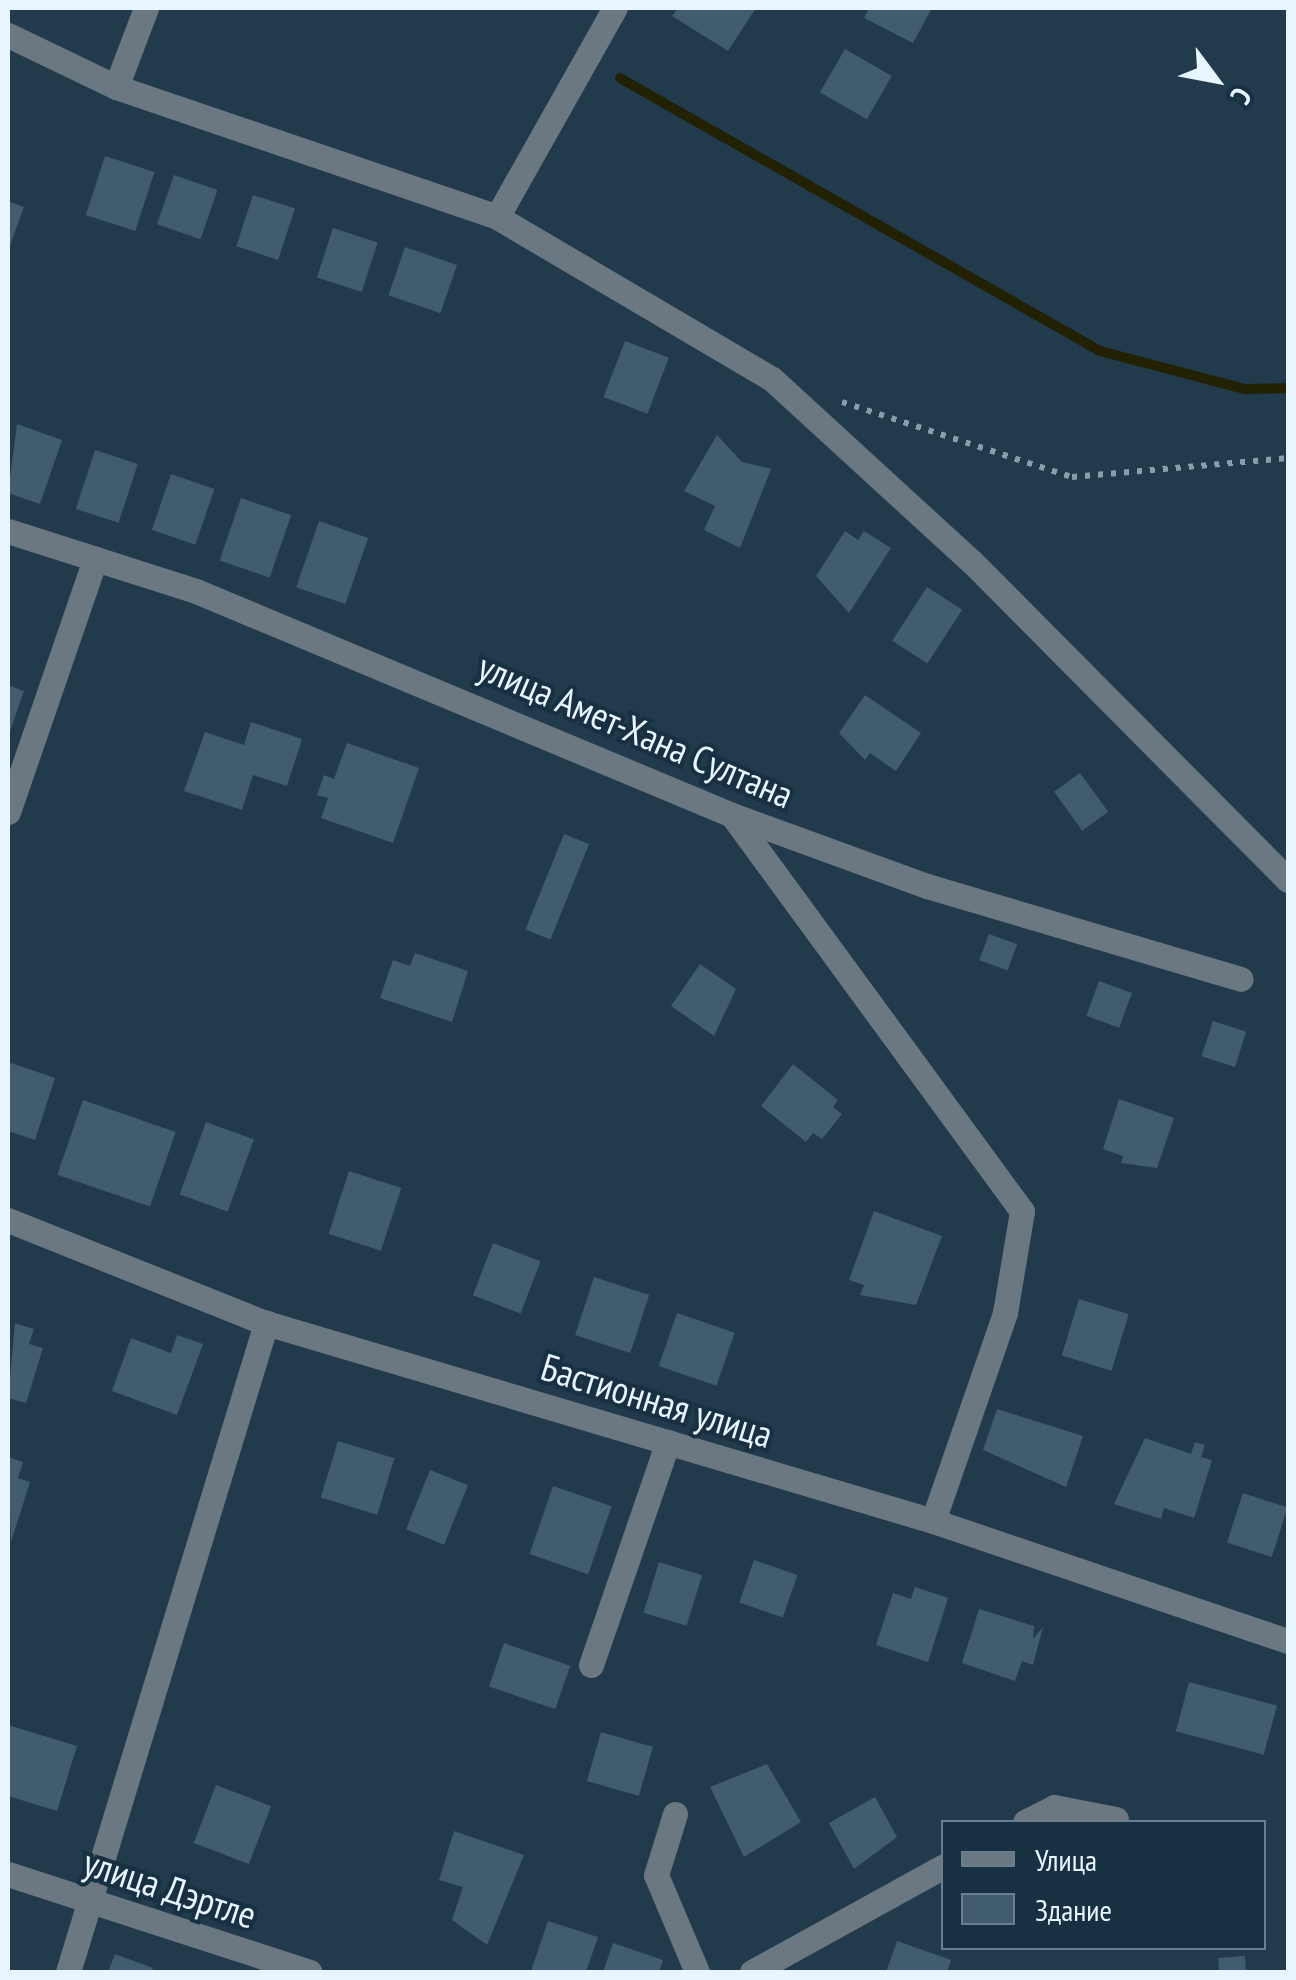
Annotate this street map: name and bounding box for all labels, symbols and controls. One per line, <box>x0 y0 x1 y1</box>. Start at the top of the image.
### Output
north arrow <box>1166 30 1266 130</box>
text: С <box>1223 81 1261 111</box>
street label: улица Амет-Хана Султана <box>471 643 801 817</box>
street label: Бастионная улица <box>536 1343 778 1457</box>
legend <box>941 1820 1266 1950</box>
street label: улица Дэртле <box>78 1839 262 1937</box>
text: Улица <box>1035 1840 1097 1879</box>
text: Здание <box>1035 1890 1112 1929</box>

